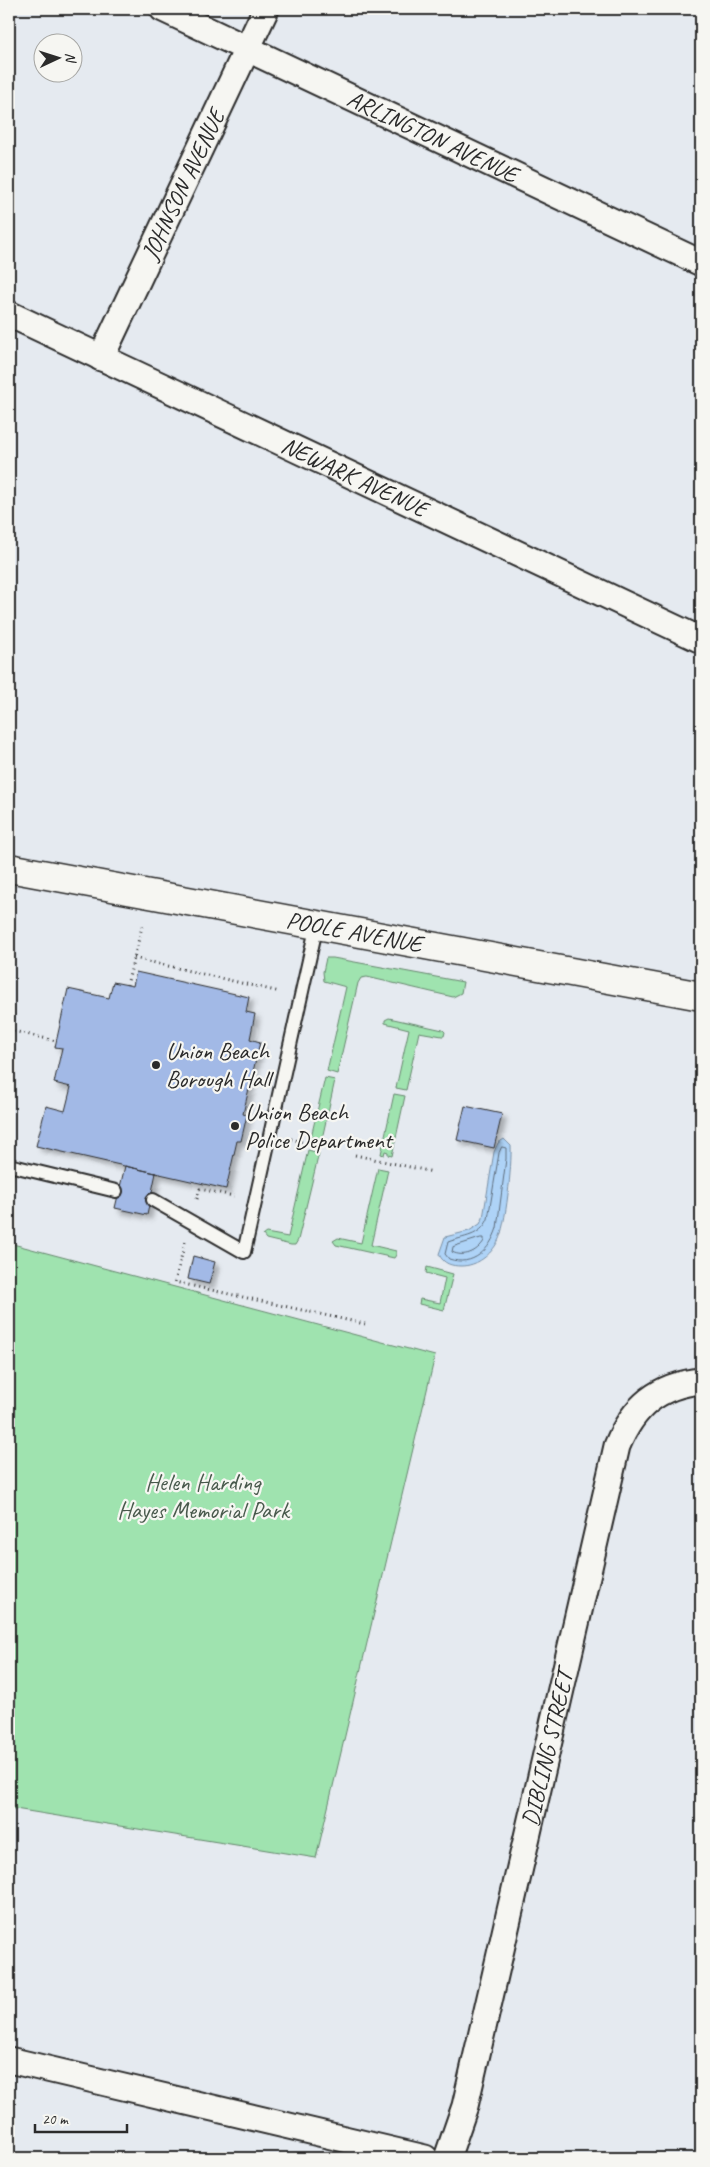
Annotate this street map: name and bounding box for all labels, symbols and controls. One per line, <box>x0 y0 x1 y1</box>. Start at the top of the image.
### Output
north arrow <box>32 32 82 82</box>
text: N <box>62 52 79 64</box>
street label: ARLINGTON AVENUE <box>342 83 525 191</box>
street label: JOHNSON AVENUE <box>134 102 233 265</box>
street label: NEWARK AVENUE <box>277 430 435 525</box>
street label: POOLE AVENUE <box>284 905 428 960</box>
place label: Union Beach Borough Hall <box>166 1036 274 1094</box>
marker: Union Beach Borough Hall <box>150 1059 162 1071</box>
place label: Union Beach Police Department <box>245 1097 394 1155</box>
marker: Union Beach Police Department <box>229 1120 241 1132</box>
park label: Helen Harding Hayes Memorial Park <box>117 1467 291 1525</box>
street label: DIBLING STREET <box>515 1662 581 1829</box>
scale bar <box>35 2102 128 2134</box>
text: 20 m <box>42 2110 69 2129</box>

